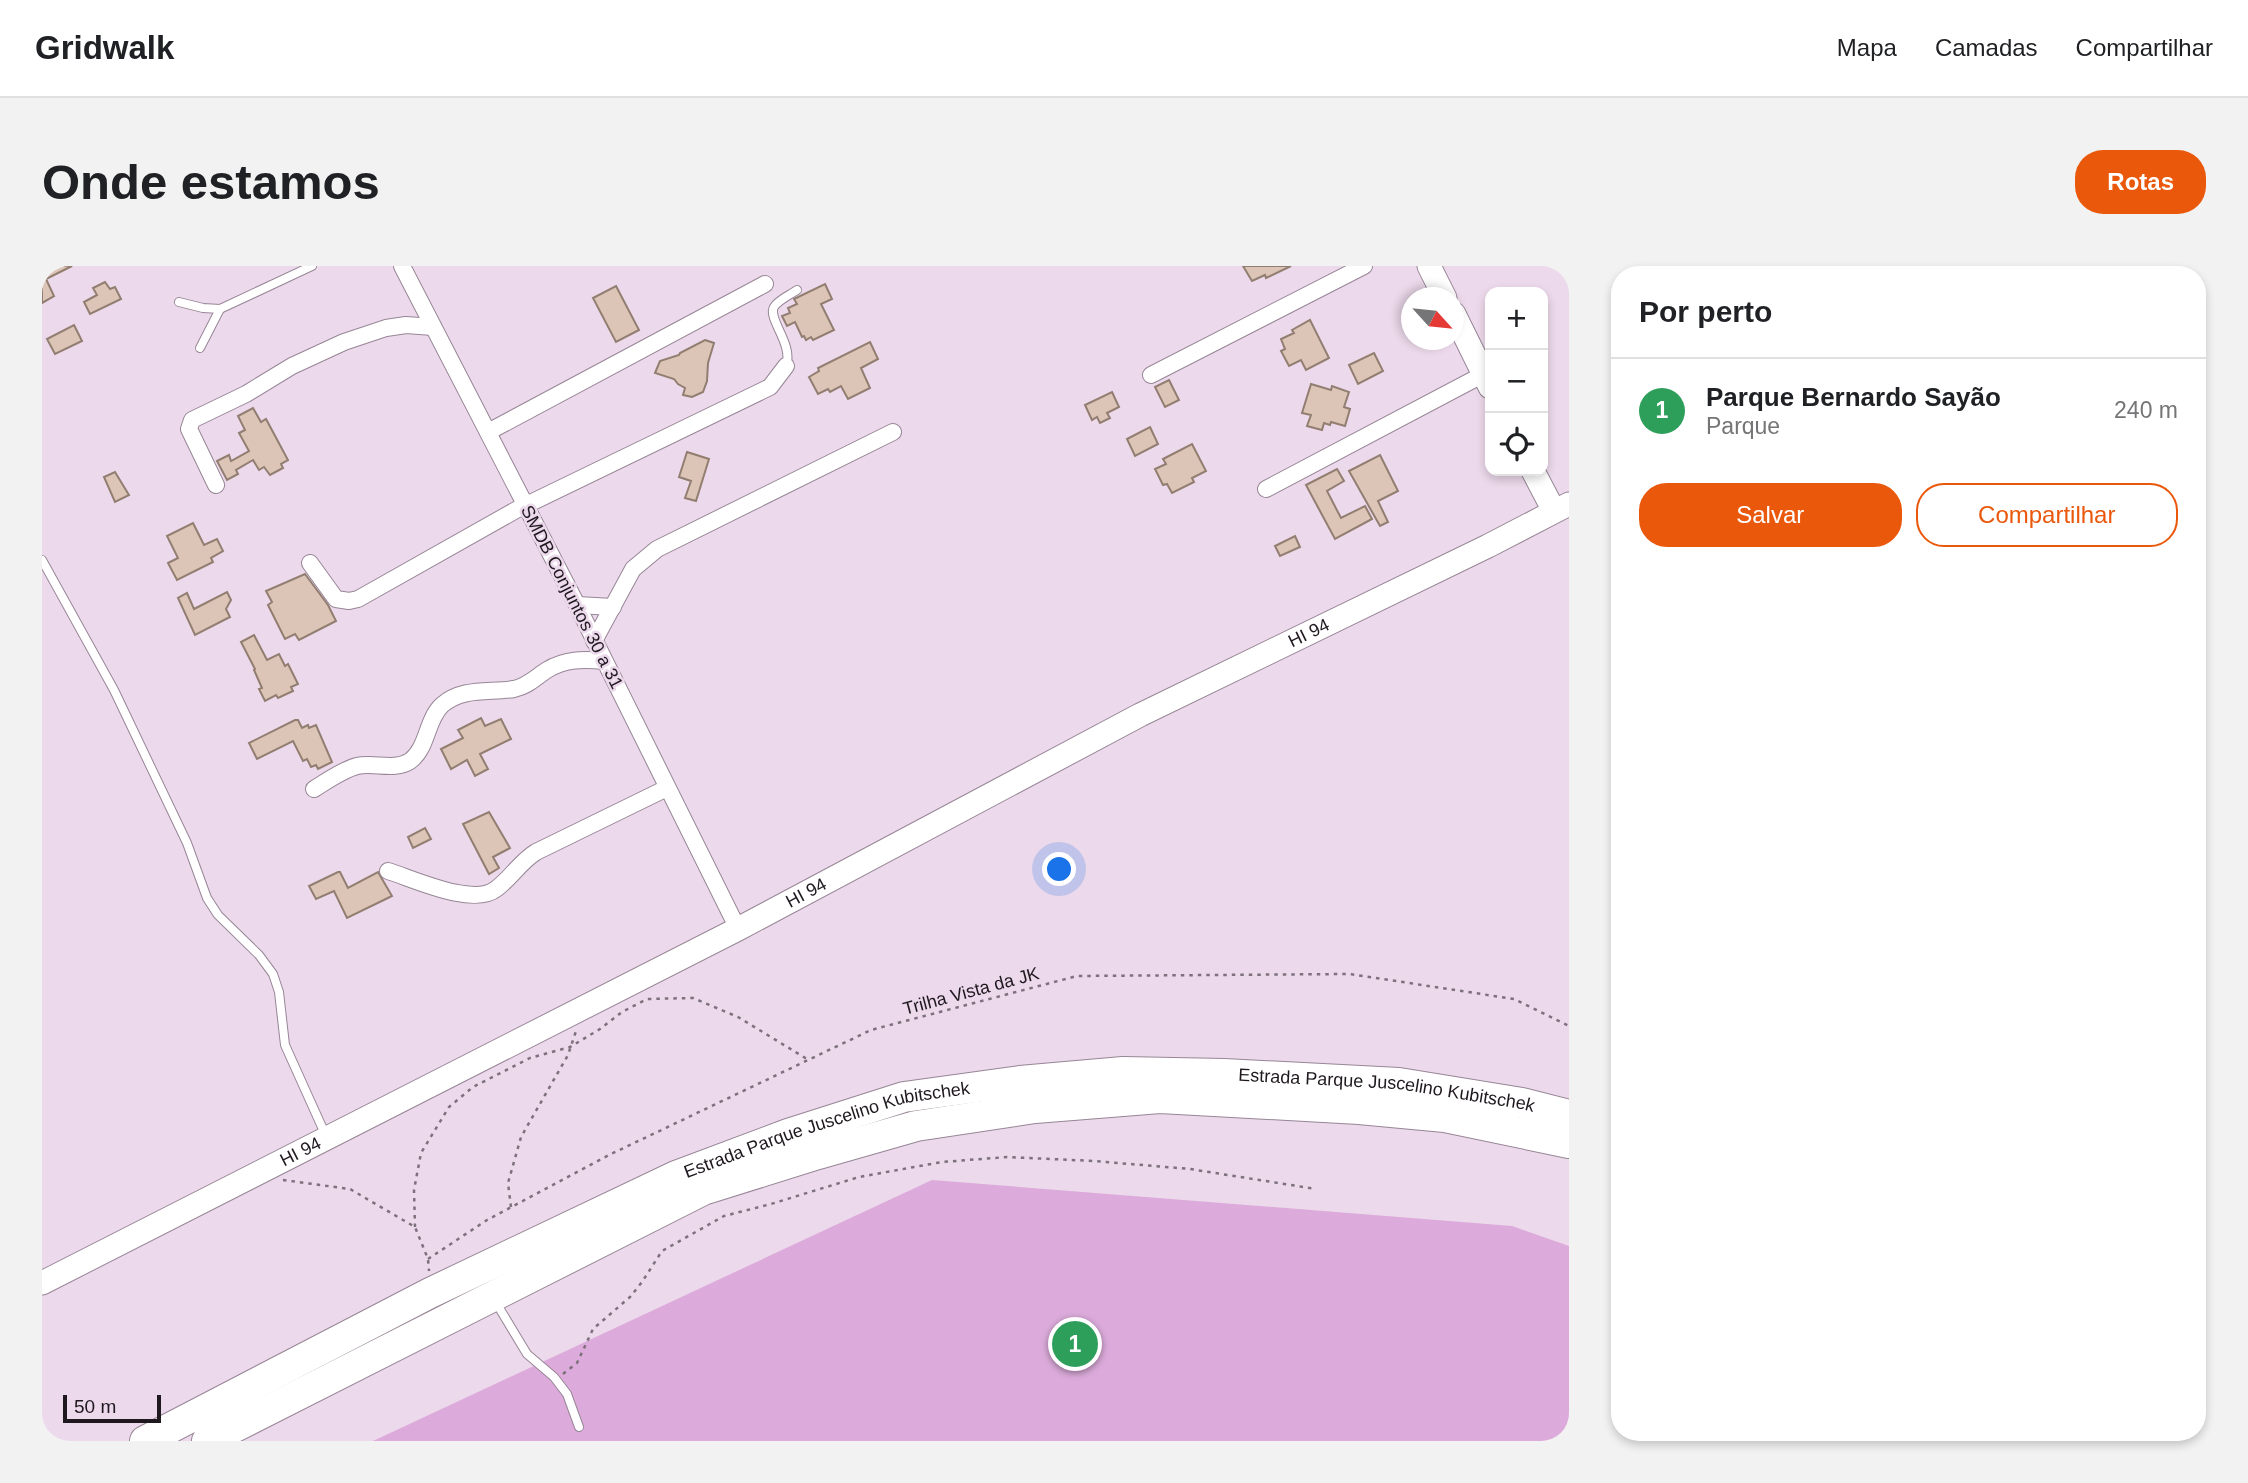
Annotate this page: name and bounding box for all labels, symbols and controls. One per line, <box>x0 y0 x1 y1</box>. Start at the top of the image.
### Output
text: Gridwalk <box>35 29 174 66</box>
text: Mapa <box>1837 34 1897 61</box>
text: Camadas <box>1935 34 2038 61</box>
text: Compartilhar <box>2076 34 2213 61</box>
button: Rotas <box>2075 150 2206 214</box>
text: Onde estamos <box>42 155 380 209</box>
north arrow <box>1401 287 1464 350</box>
map controls <box>1485 287 1548 476</box>
button: + <box>1485 287 1548 350</box>
text: Por perto <box>1639 295 1772 328</box>
button: − <box>1485 350 1548 413</box>
text: Parque Bernardo Sayão <box>1706 382 2001 412</box>
text: 1 <box>1656 397 1668 423</box>
text: 240 m <box>2114 397 2178 423</box>
button: locate <box>1485 413 1548 476</box>
text: Parque <box>1706 413 1780 439</box>
button: Salvar <box>1639 483 1902 547</box>
button: Compartilhar <box>1916 483 2178 547</box>
street label: SMDB Conjuntos 30 a 31 <box>517 502 627 692</box>
street label: HI 94 <box>1285 615 1333 651</box>
your location <box>1042 852 1076 886</box>
street label: HI 94 <box>782 874 830 912</box>
street label: Trilha Vista da JK <box>901 963 1041 1019</box>
street label: Estrada Parque Juscelino Kubitschek <box>1238 1065 1538 1116</box>
street label: Estrada Parque Juscelino Kubitschek <box>681 1078 972 1182</box>
street label: HI 94 <box>277 1133 324 1170</box>
pin: 1 <box>1052 1318 1098 1370</box>
scale bar <box>63 1392 161 1424</box>
text: 50 m <box>74 1396 116 1417</box>

